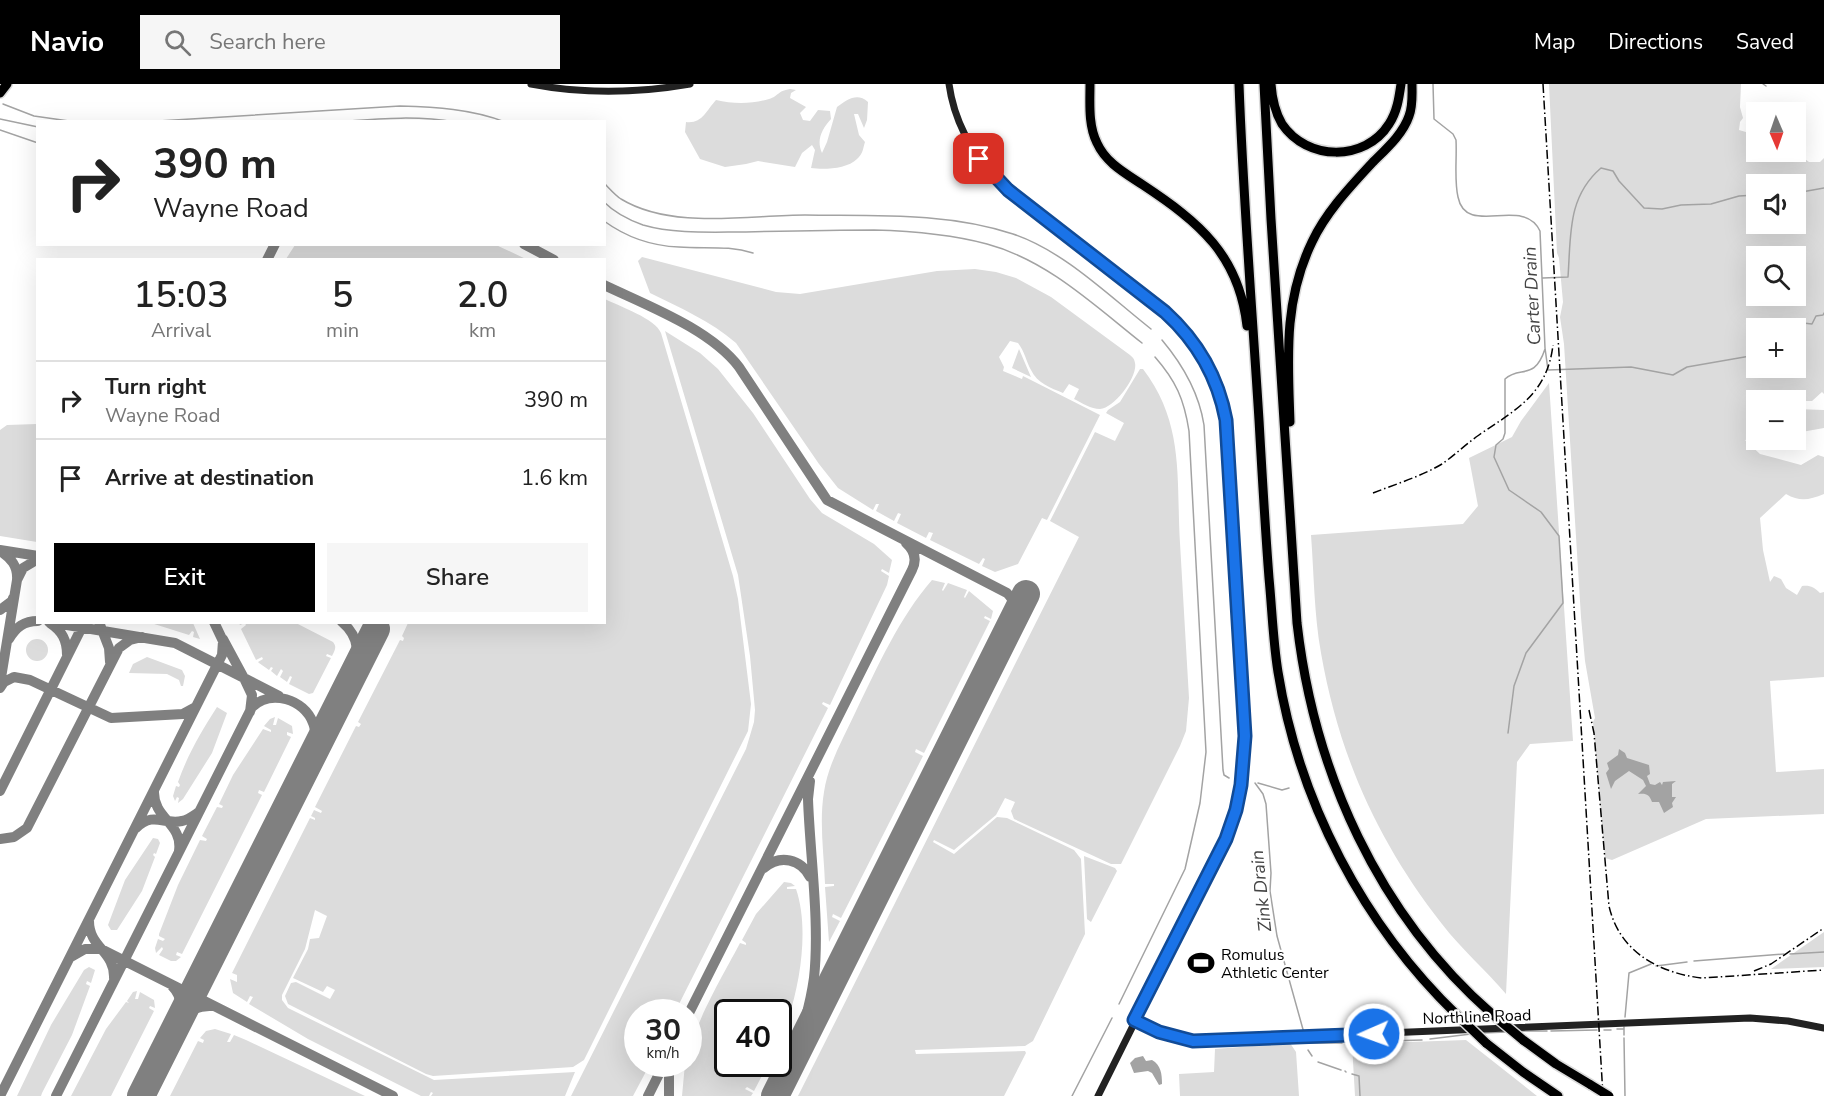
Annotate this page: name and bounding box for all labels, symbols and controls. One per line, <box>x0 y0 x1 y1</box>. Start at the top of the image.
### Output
search box <box>140 15 560 69</box>
text: Navio <box>30 23 104 61</box>
icon: search <box>161 26 194 59</box>
text: Search here <box>209 27 326 57</box>
text: Map <box>1534 28 1575 56</box>
text: Directions <box>1608 28 1703 56</box>
text: Saved <box>1736 28 1794 56</box>
north arrow <box>1746 102 1806 162</box>
map controls <box>1746 102 1806 450</box>
pin <box>953 133 1004 184</box>
text: 390 m <box>153 136 277 193</box>
icon: arrive <box>962 142 995 175</box>
icon: right <box>54 144 132 222</box>
button: sound <box>1746 174 1806 234</box>
text: Wayne Road <box>153 190 309 227</box>
water label: Carter Drain <box>1517 246 1547 346</box>
button: search <box>1746 246 1806 306</box>
text: 15:03 <box>134 271 228 320</box>
text: 5 <box>332 271 353 320</box>
text: 2.0 <box>457 271 508 320</box>
text: Arrival <box>151 317 211 344</box>
text: min <box>326 317 359 344</box>
text: km <box>469 317 496 344</box>
button: + <box>1746 318 1806 378</box>
text: Turn right <box>105 372 206 402</box>
icon: right <box>54 384 87 417</box>
text: 390 m <box>524 385 588 415</box>
button: − <box>1746 390 1806 450</box>
text: Wayne Road <box>105 402 220 429</box>
icon: arrive <box>54 462 87 495</box>
text: Arrive at destination <box>105 463 314 493</box>
text: 1.6 km <box>521 463 588 493</box>
button: Exit <box>54 543 315 612</box>
button: Share <box>327 543 588 612</box>
water label: Zink Drain <box>1245 849 1277 933</box>
place label: Romulus Athletic Center <box>1221 944 1329 984</box>
sports icon: Romulus Athletic Center <box>1186 948 1216 978</box>
speed limit sign: 40 <box>714 999 792 1077</box>
position arrow <box>1342 1002 1406 1066</box>
street label: Northline Road <box>1422 1004 1532 1030</box>
text: 30 <box>645 1010 681 1051</box>
text: km/h <box>646 1043 680 1063</box>

